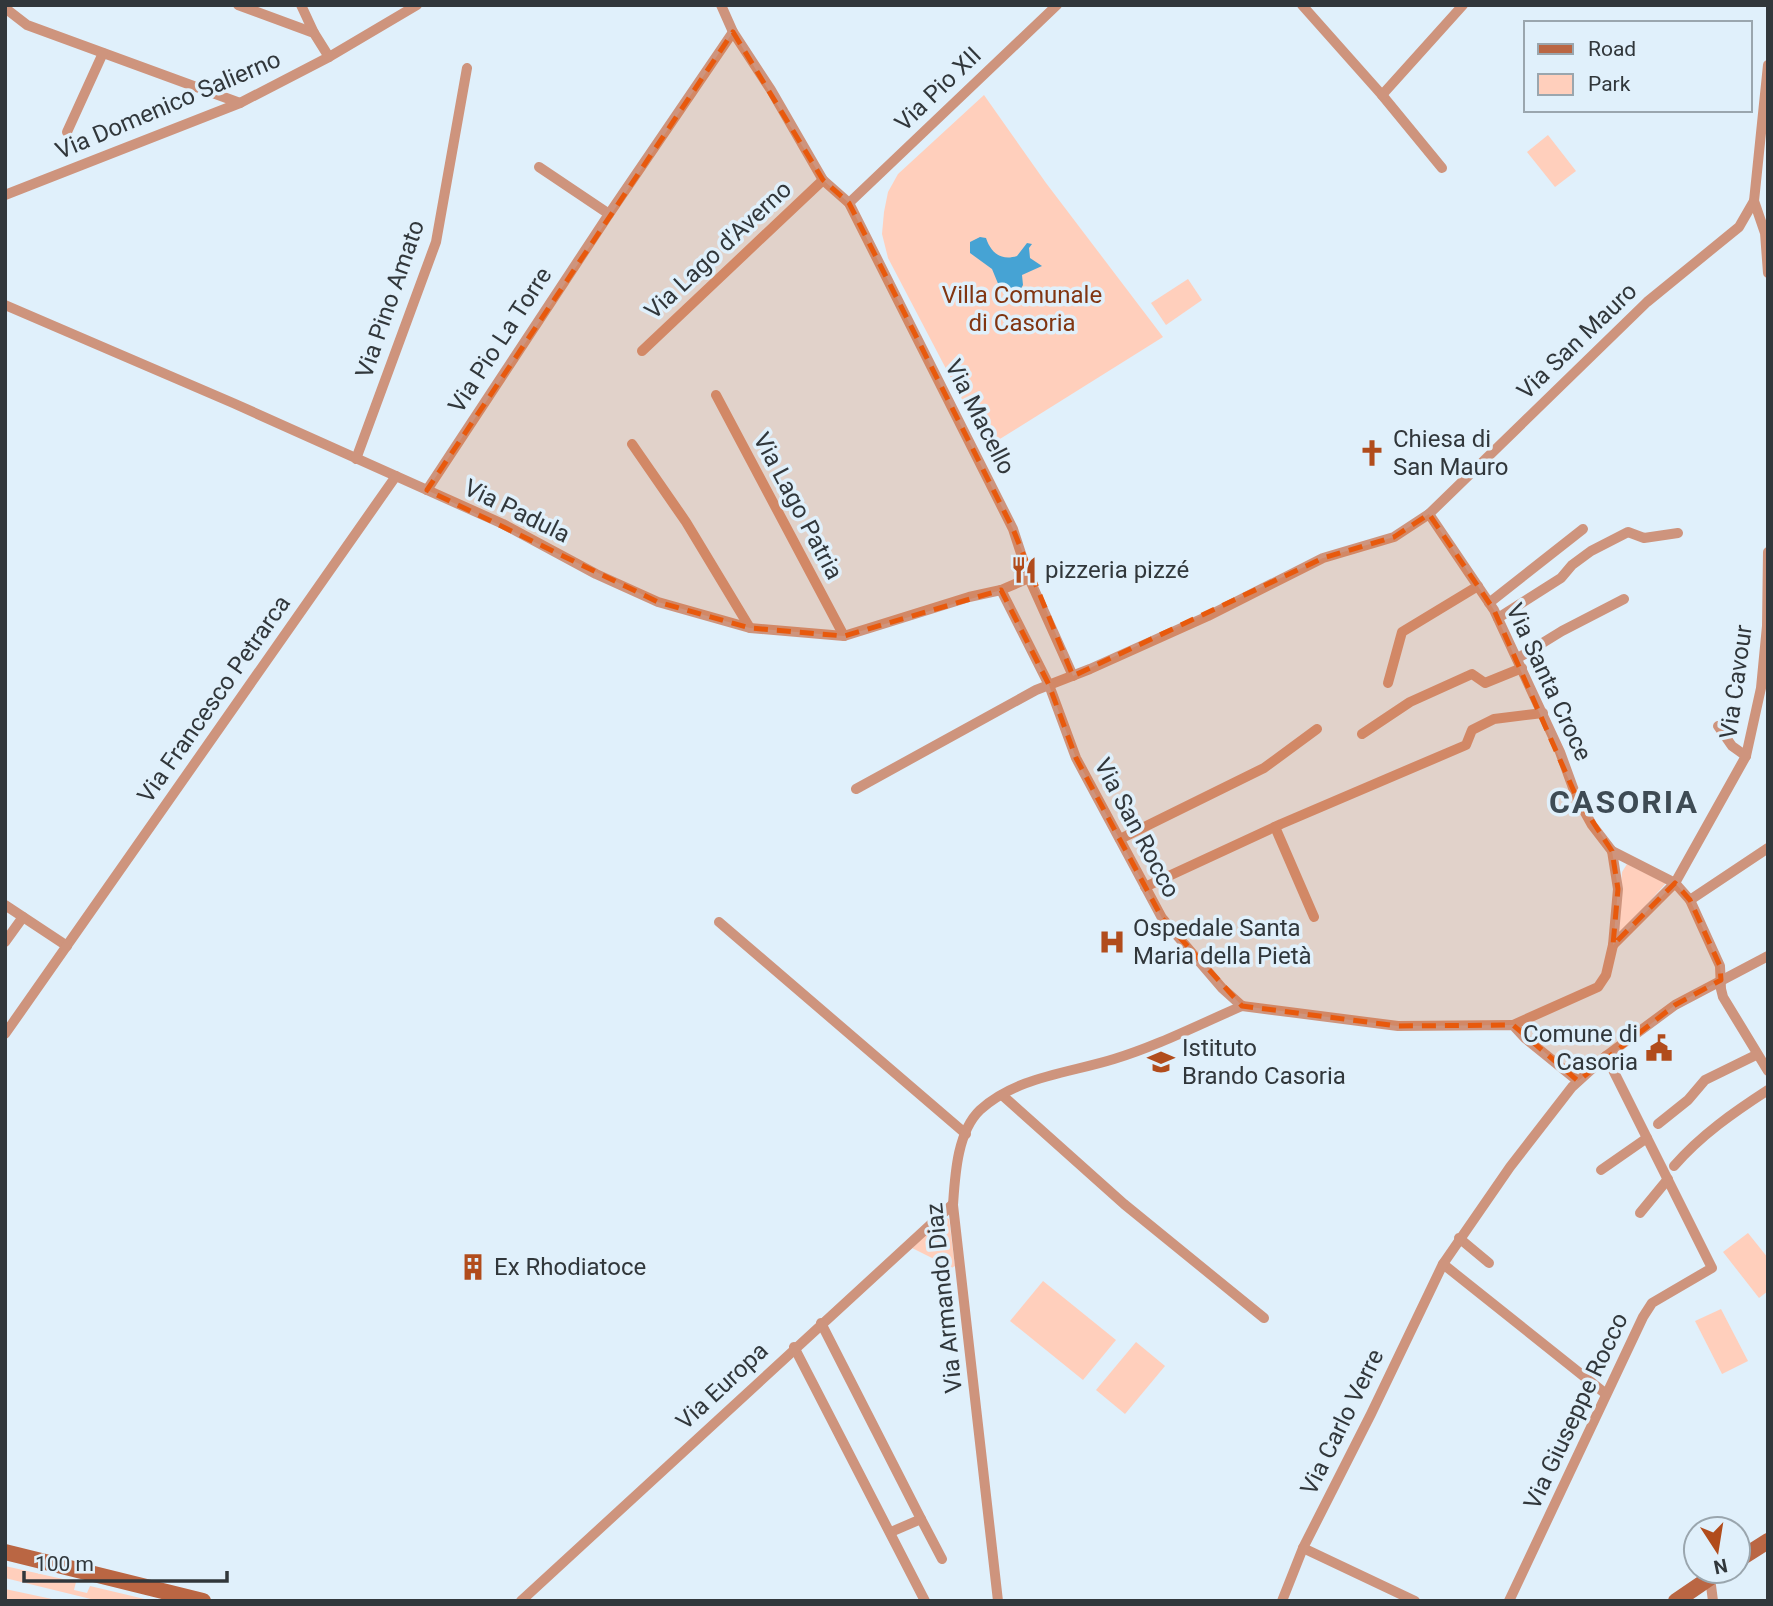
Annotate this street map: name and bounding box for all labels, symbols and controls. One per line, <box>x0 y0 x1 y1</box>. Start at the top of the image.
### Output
legend <box>1524 21 1752 112</box>
text: Road <box>1588 37 1636 61</box>
street label: Via Pio XII <box>889 41 987 137</box>
street label: Via Domenico Salierno <box>51 45 285 165</box>
text: Park <box>1588 72 1631 96</box>
street label: Via Lago d'Averno <box>639 175 797 325</box>
street label: Via Pino Amato <box>350 216 430 382</box>
street label: Via Pio La Torre <box>443 262 557 418</box>
street label: Via San Mauro <box>1511 277 1643 405</box>
park label: Villa Comunale di Casoria <box>942 281 1102 337</box>
street label: Via Macello <box>939 355 1021 479</box>
place label: Chiesa di San Mauro <box>1393 425 1508 481</box>
street label: Via Lago Patria <box>748 428 848 584</box>
church icon: Chiesa di San Mauro <box>1357 438 1387 468</box>
street label: Via Padula <box>460 473 574 549</box>
restaurant icon: pizzeria pizzé <box>1009 555 1039 585</box>
place label: pizzeria pizzé <box>1045 556 1189 584</box>
street label: Via Francesco Petrarca <box>132 590 296 808</box>
street label: Via Santa Croce <box>1500 599 1598 765</box>
street label: Via Cavour <box>1714 623 1758 741</box>
street label: Via San Rocco <box>1089 753 1185 903</box>
district label: CASORIA <box>1549 783 1699 821</box>
place label: Ospedale Santa Maria della Pietà <box>1133 914 1312 970</box>
hospital icon: Ospedale Santa Maria della Pietà <box>1097 927 1127 957</box>
place label: Comune di Casoria <box>1523 1020 1638 1076</box>
public building icon: Comune di Casoria <box>1644 1033 1674 1063</box>
place label: Istituto Brando Casoria <box>1182 1034 1346 1090</box>
school or university icon: Istituto Brando Casoria <box>1146 1047 1176 1077</box>
street label: Via Armando Diaz <box>920 1201 968 1394</box>
building icon: Ex Rhodiatoce <box>458 1252 488 1282</box>
place label: Ex Rhodiatoce <box>494 1253 646 1281</box>
street label: Via Giuseppe Rocco <box>1518 1308 1634 1514</box>
street label: Via Europa <box>670 1337 774 1435</box>
street label: Via Carlo Verre <box>1295 1345 1389 1499</box>
north arrow <box>1682 1515 1752 1585</box>
scale bar <box>24 1540 228 1584</box>
text: 100 m <box>35 1552 94 1576</box>
text: N <box>1711 1553 1729 1579</box>

